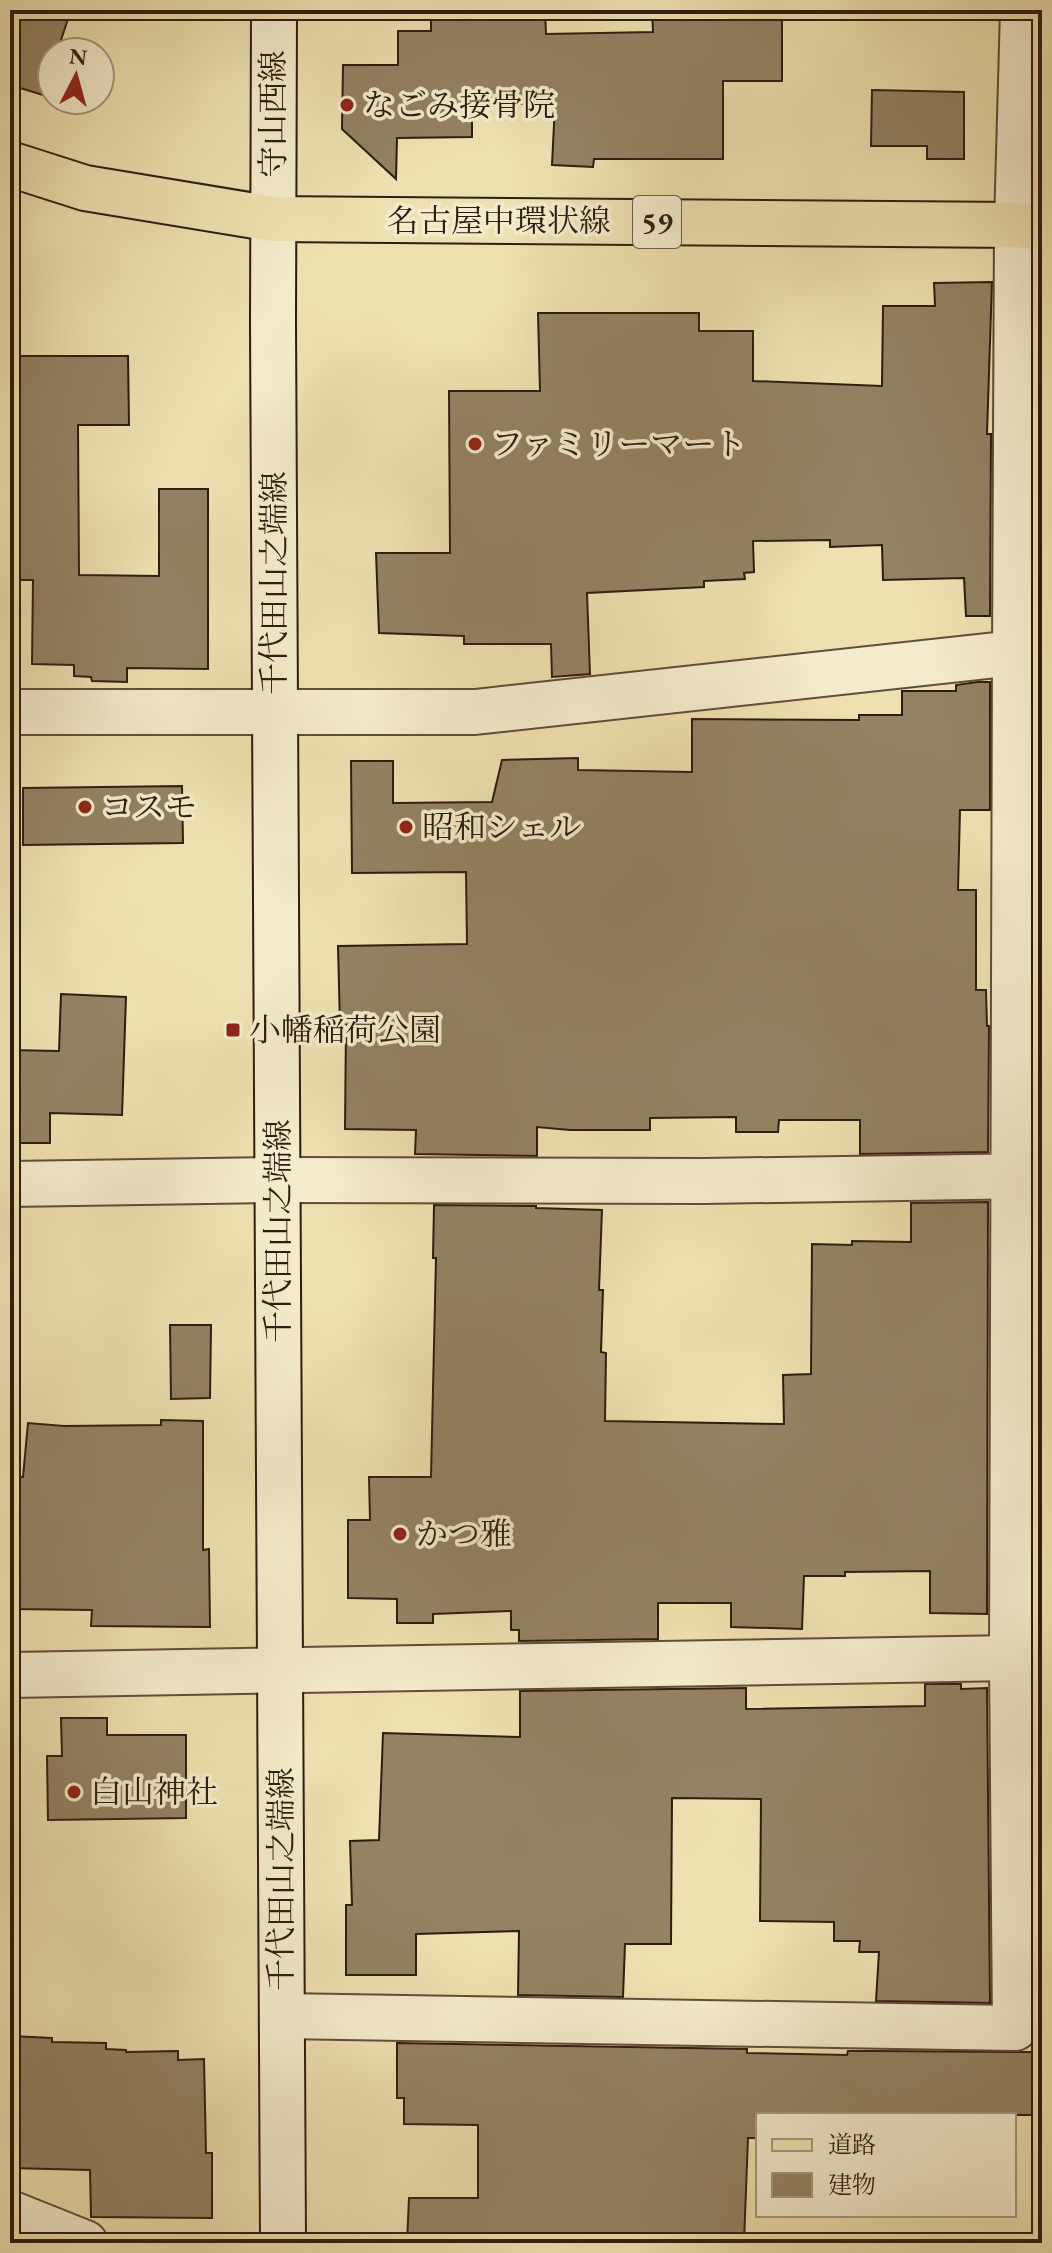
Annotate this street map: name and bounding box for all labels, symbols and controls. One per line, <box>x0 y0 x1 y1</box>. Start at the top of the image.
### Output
north arrow <box>36 36 116 116</box>
text: N <box>68 41 89 72</box>
street label: 守山西線 <box>252 50 294 178</box>
place label: なごみ接骨院 <box>363 84 555 126</box>
marker: なごみ接骨院 <box>338 96 356 114</box>
road number: 59 <box>633 196 681 248</box>
street label: 名古屋中環状線 <box>387 200 611 242</box>
place label: ファミリーマート <box>491 423 746 465</box>
marker: ファミリーマート <box>466 435 484 453</box>
street label: 千代田山之端線 <box>253 471 295 695</box>
place label: コスモ <box>101 786 197 828</box>
marker: コスモ <box>76 798 94 816</box>
place label: 昭和シェル <box>422 806 581 848</box>
marker: 昭和シェル <box>397 818 415 836</box>
place label: 小幡稲荷公園 <box>249 1009 441 1051</box>
marker: 小幡稲荷公園 <box>224 1021 242 1039</box>
street label: 千代田山之端線 <box>257 1119 299 1343</box>
place label: かつ雅 <box>416 1513 512 1555</box>
marker: かつ雅 <box>391 1525 409 1543</box>
street label: 千代田山之端線 <box>260 1767 302 1991</box>
place label: 白山神社 <box>90 1771 218 1813</box>
marker: 白山神社 <box>65 1783 83 1801</box>
legend <box>756 2113 1016 2217</box>
text: 道路 <box>828 2129 876 2160</box>
text: 建物 <box>828 2169 876 2200</box>

